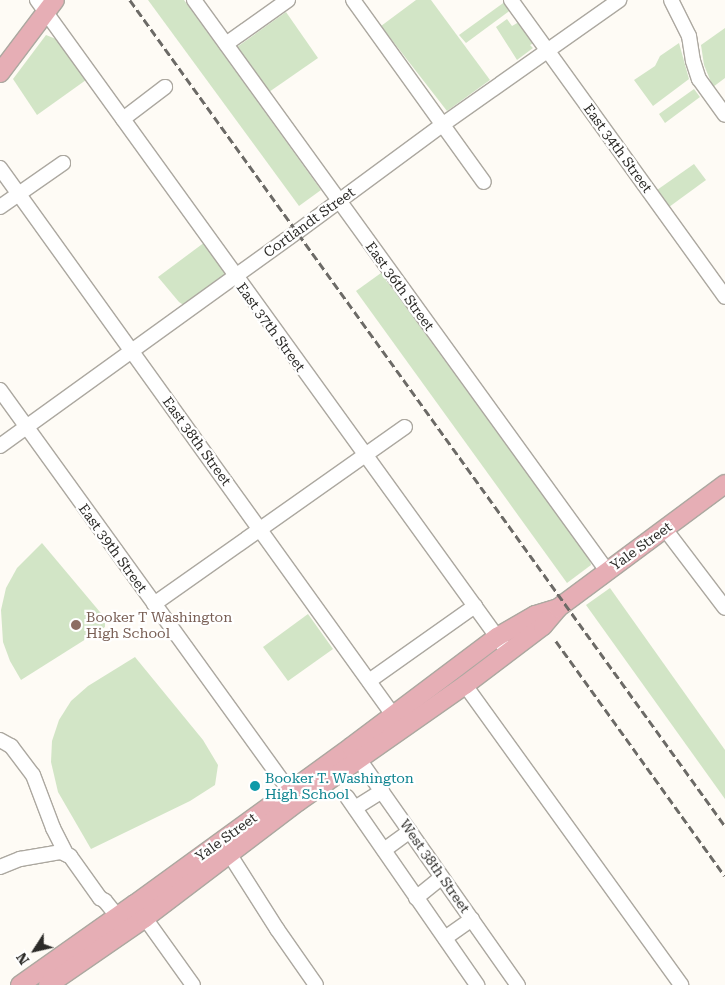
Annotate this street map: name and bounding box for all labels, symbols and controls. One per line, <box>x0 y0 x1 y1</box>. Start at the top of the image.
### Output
street label: East 34th Street <box>580 100 656 196</box>
street label: Cortlandt Street <box>260 183 358 261</box>
street label: East 36th Street <box>362 238 438 334</box>
street label: East 37th Street <box>233 279 309 375</box>
street label: East 38th Street <box>159 393 235 489</box>
street label: East 39th Street <box>75 500 151 596</box>
street label: Yale Street <box>607 518 675 574</box>
place label: Booker T Washington High School <box>86 609 232 642</box>
marker: Booker T Washington High School <box>70 619 82 631</box>
place label: Booker T. Washington High School <box>265 770 414 802</box>
marker: Booker T. Washington High School <box>249 780 261 792</box>
street label: Yale Street <box>192 809 260 865</box>
street label: West 38th Street <box>396 816 474 916</box>
north arrow <box>10 925 60 975</box>
text: N <box>13 950 32 968</box>

